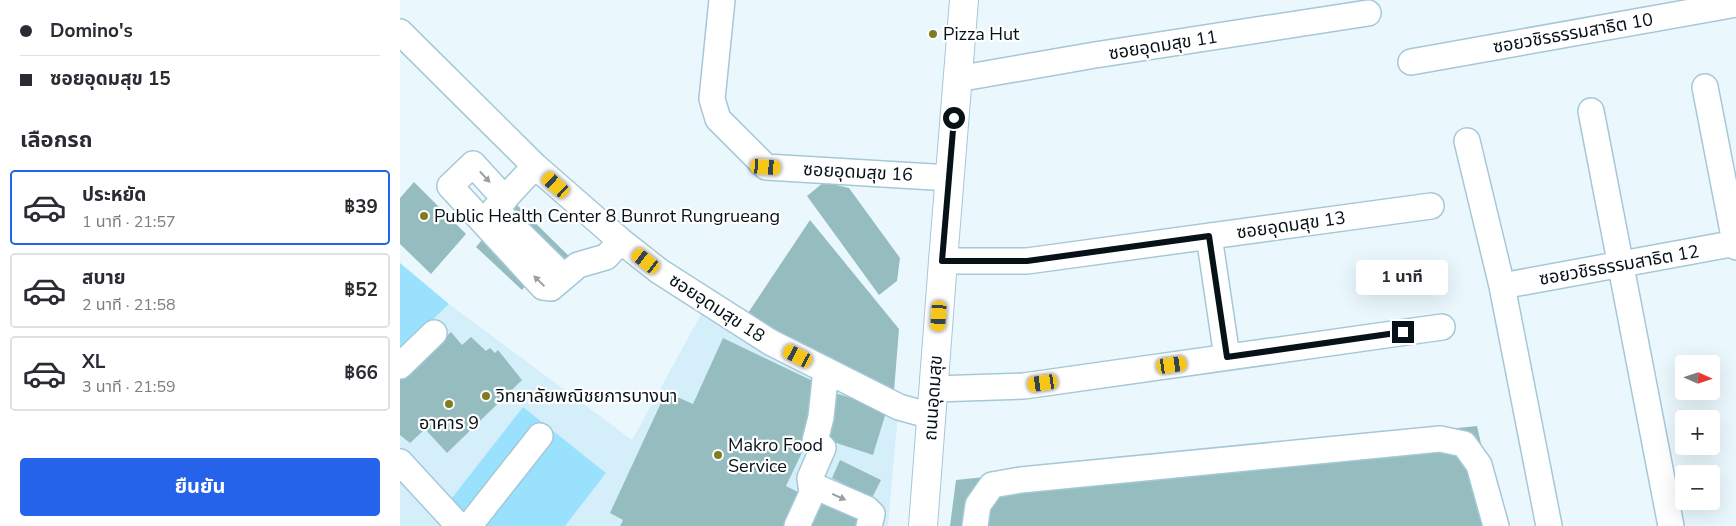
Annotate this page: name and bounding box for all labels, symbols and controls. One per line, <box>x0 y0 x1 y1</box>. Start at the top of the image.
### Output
street label: ซอยวชิรธรรมสาธิต 10 <box>1491 7 1655 59</box>
text: Domino's <box>50 18 133 44</box>
place label: Pizza Hut <box>943 22 1020 46</box>
street label: ซอยอุดมสุข 11 <box>1107 25 1219 65</box>
marker: Pizza Hut <box>927 28 939 40</box>
text: ซอยอุดมสุข 15 <box>50 66 171 92</box>
route start <box>943 107 965 129</box>
text: เลือกรถ <box>20 125 93 155</box>
street label: ซอยอุดมสุข 16 <box>803 157 913 187</box>
car <box>750 158 781 176</box>
car <box>539 169 572 201</box>
one-way arrow <box>479 171 491 183</box>
text: ประหยัด <box>82 182 146 208</box>
icon: car <box>22 185 67 230</box>
text: ฿39 <box>344 194 378 220</box>
place label: Public Health Center 8 Bunrot Rungrueang <box>434 204 780 228</box>
street label: ซอยอุดมสุข 13 <box>1235 205 1347 245</box>
marker: Public Health Center 8 Bunrot Rungrueang <box>418 210 430 222</box>
text: 1 นาที · 21:57 <box>82 211 176 233</box>
street label: ซอยวชิรธรรมสาธิต 12 <box>1537 239 1701 291</box>
car <box>629 246 662 276</box>
callout: 1 นาที <box>1357 260 1449 294</box>
text: สบาย <box>82 265 126 291</box>
text: 1 นาที <box>1381 266 1423 288</box>
icon: car <box>22 268 67 313</box>
street label: ซอยอุดมสุข 18 <box>664 268 770 348</box>
one-way arrow <box>533 276 545 287</box>
text: ฿52 <box>344 277 378 303</box>
text: 2 นาที · 21:58 <box>82 294 176 316</box>
car <box>930 301 947 331</box>
route end <box>1392 321 1414 343</box>
car <box>781 343 814 369</box>
text: XL <box>82 349 105 375</box>
icon: car <box>22 351 67 396</box>
street label: ถนนอุดมสุข <box>918 355 948 441</box>
car <box>1156 355 1187 375</box>
north arrow <box>1675 355 1720 400</box>
map controls <box>1675 355 1720 510</box>
text: ฿66 <box>344 360 378 386</box>
car <box>1027 373 1058 393</box>
text: 3 นาที · 21:59 <box>82 376 176 398</box>
place label: วิทยาลัยพณิชยการบางนา <box>495 384 677 408</box>
marker: วิทยาลัยพณิชยการบางนา <box>480 390 492 402</box>
marker: อาคาร 9 <box>443 398 455 410</box>
button: + <box>1675 410 1720 455</box>
place label: อาคาร 9 <box>419 411 479 435</box>
place label: Makro Food Service <box>728 433 823 478</box>
marker: Makro Food Service <box>712 449 724 461</box>
button: ยืนยัน <box>20 458 380 516</box>
button: − <box>1675 465 1720 510</box>
one-way arrow <box>832 494 846 502</box>

